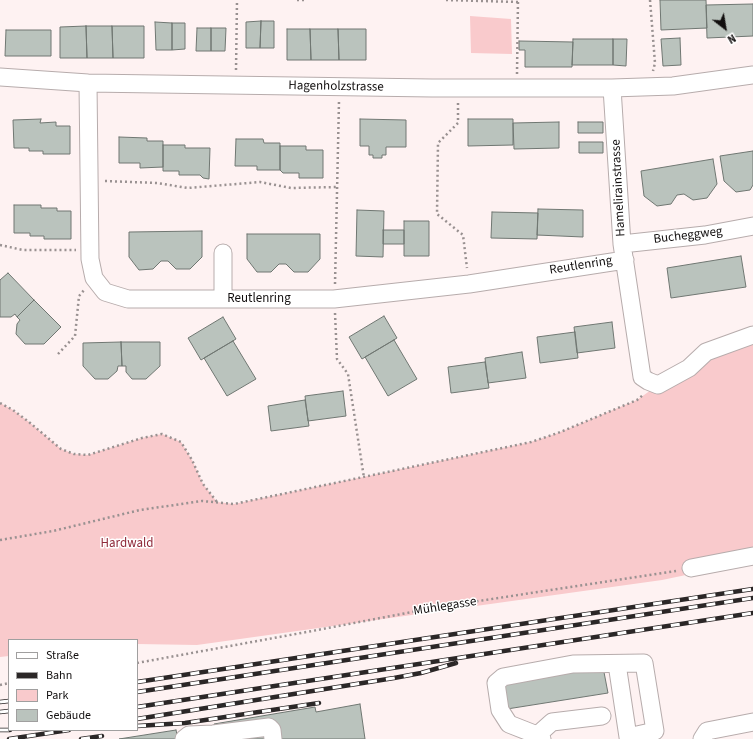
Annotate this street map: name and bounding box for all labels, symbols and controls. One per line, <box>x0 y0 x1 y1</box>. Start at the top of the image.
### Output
north arrow <box>705 8 745 48</box>
text: N <box>724 30 738 47</box>
street label: Hagenholzstrasse <box>288 78 384 96</box>
street label: Hamelirainstrasse <box>609 139 629 237</box>
street label: Bucheggweg <box>653 224 723 248</box>
street label: Reutlenring <box>548 253 614 279</box>
street label: Reutlenring <box>227 291 291 307</box>
park label: Hardwald <box>101 536 153 552</box>
street label: Mühlegasse <box>412 594 478 620</box>
legend <box>8 639 138 731</box>
text: Straße <box>46 647 79 664</box>
text: Bahn <box>46 667 72 684</box>
text: Park <box>46 687 68 704</box>
text: Gebäude <box>46 707 91 724</box>

